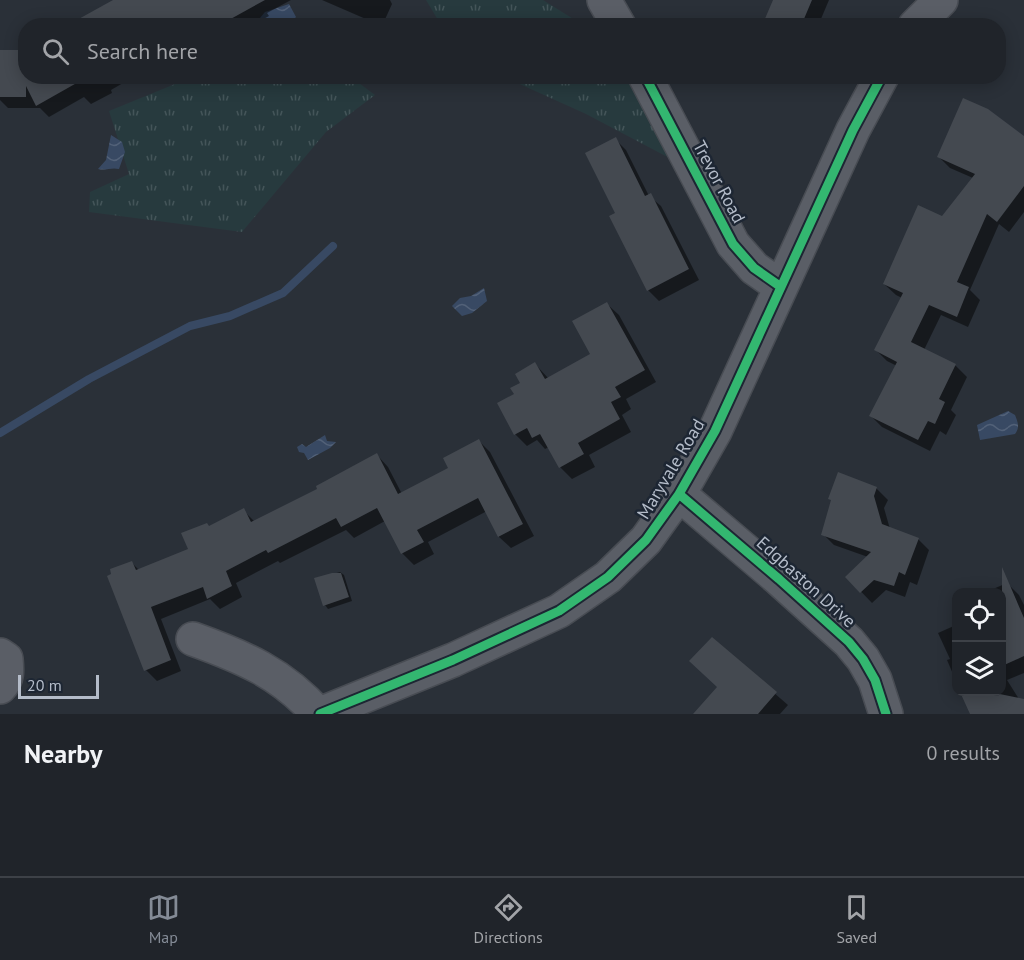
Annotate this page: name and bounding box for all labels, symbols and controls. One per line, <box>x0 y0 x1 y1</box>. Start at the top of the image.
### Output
search box <box>18 18 1006 84</box>
icon: search <box>39 35 72 68</box>
text: Search here <box>87 37 198 65</box>
street label: Trevor Road <box>688 137 751 227</box>
street label: Maryvale Road <box>632 415 709 523</box>
street label: Edgbaston Drive <box>752 531 861 632</box>
map controls <box>952 588 1006 696</box>
button: locate <box>952 588 1006 642</box>
button: layers <box>952 642 1006 696</box>
scale bar <box>18 672 99 700</box>
text: 20 m <box>27 675 62 695</box>
text: Nearby <box>24 737 102 770</box>
text: 0 results <box>927 740 1000 766</box>
tab: Map <box>147 891 180 947</box>
tab: Directions <box>474 891 543 947</box>
tab: Saved <box>836 891 877 947</box>

